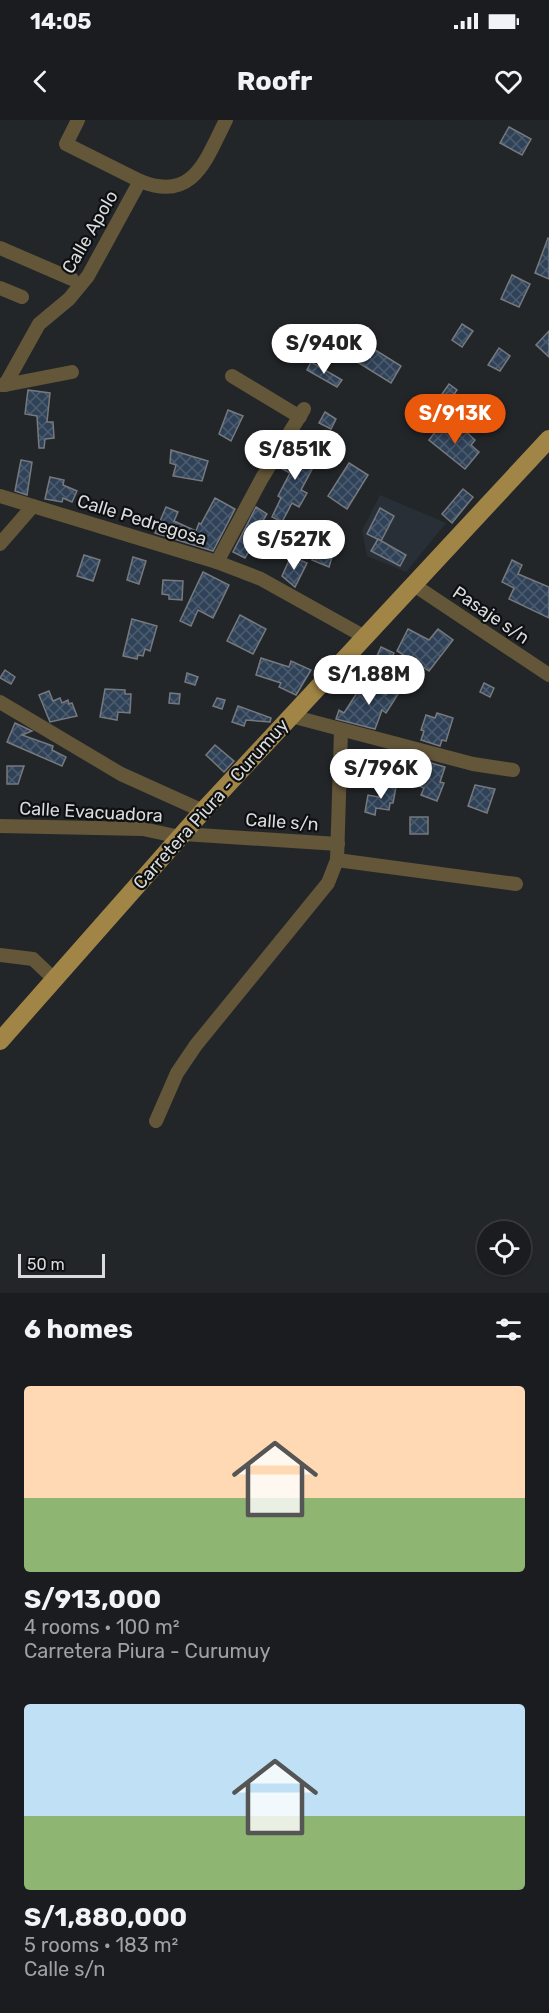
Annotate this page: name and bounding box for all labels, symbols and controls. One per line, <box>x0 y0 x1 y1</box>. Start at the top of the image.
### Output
text: 14:05 <box>30 8 92 35</box>
icon: back <box>24 65 57 98</box>
text: Roofr <box>237 65 312 97</box>
icon: heart <box>492 65 525 98</box>
street label: Calle Apolo <box>57 186 123 278</box>
pin: S/940K <box>275 324 373 375</box>
text: S/940K <box>286 331 362 355</box>
pin: S/913K <box>406 394 504 445</box>
text: S/913K <box>419 401 491 425</box>
pin: S/851K <box>246 430 344 481</box>
text: S/851K <box>259 437 331 461</box>
street label: Calle Pedregosa <box>75 490 209 550</box>
pin: S/527K <box>245 520 343 571</box>
text: S/527K <box>257 527 331 551</box>
street label: Pasaje s/n <box>448 581 534 649</box>
pin: S/1.88M <box>314 655 424 706</box>
text: S/1.88M <box>328 662 410 686</box>
street label: Carretera Piura - Curumuy <box>129 714 293 894</box>
pin: S/796K <box>332 749 430 800</box>
text: S/796K <box>344 756 418 780</box>
street label: Calle Evacuadora <box>19 797 163 827</box>
street label: Calle s/n <box>245 808 319 836</box>
map controls <box>477 1221 531 1275</box>
button: locate <box>477 1221 531 1275</box>
scale bar <box>18 1251 105 1278</box>
text: 50 m <box>27 1255 65 1274</box>
icon: filters <box>492 1313 525 1346</box>
text: 6 homes <box>24 1314 133 1345</box>
icon: home <box>221 1425 329 1533</box>
text: S/913,000 <box>24 1584 161 1615</box>
text: 4 rooms · 100 m² <box>24 1615 180 1639</box>
text: Carretera Piura - Curumuy <box>24 1639 270 1663</box>
icon: home <box>221 1743 329 1851</box>
text: S/1,880,000 <box>24 1902 187 1933</box>
text: 5 rooms · 183 m² <box>24 1933 178 1957</box>
text: Calle s/n <box>24 1957 105 1981</box>

